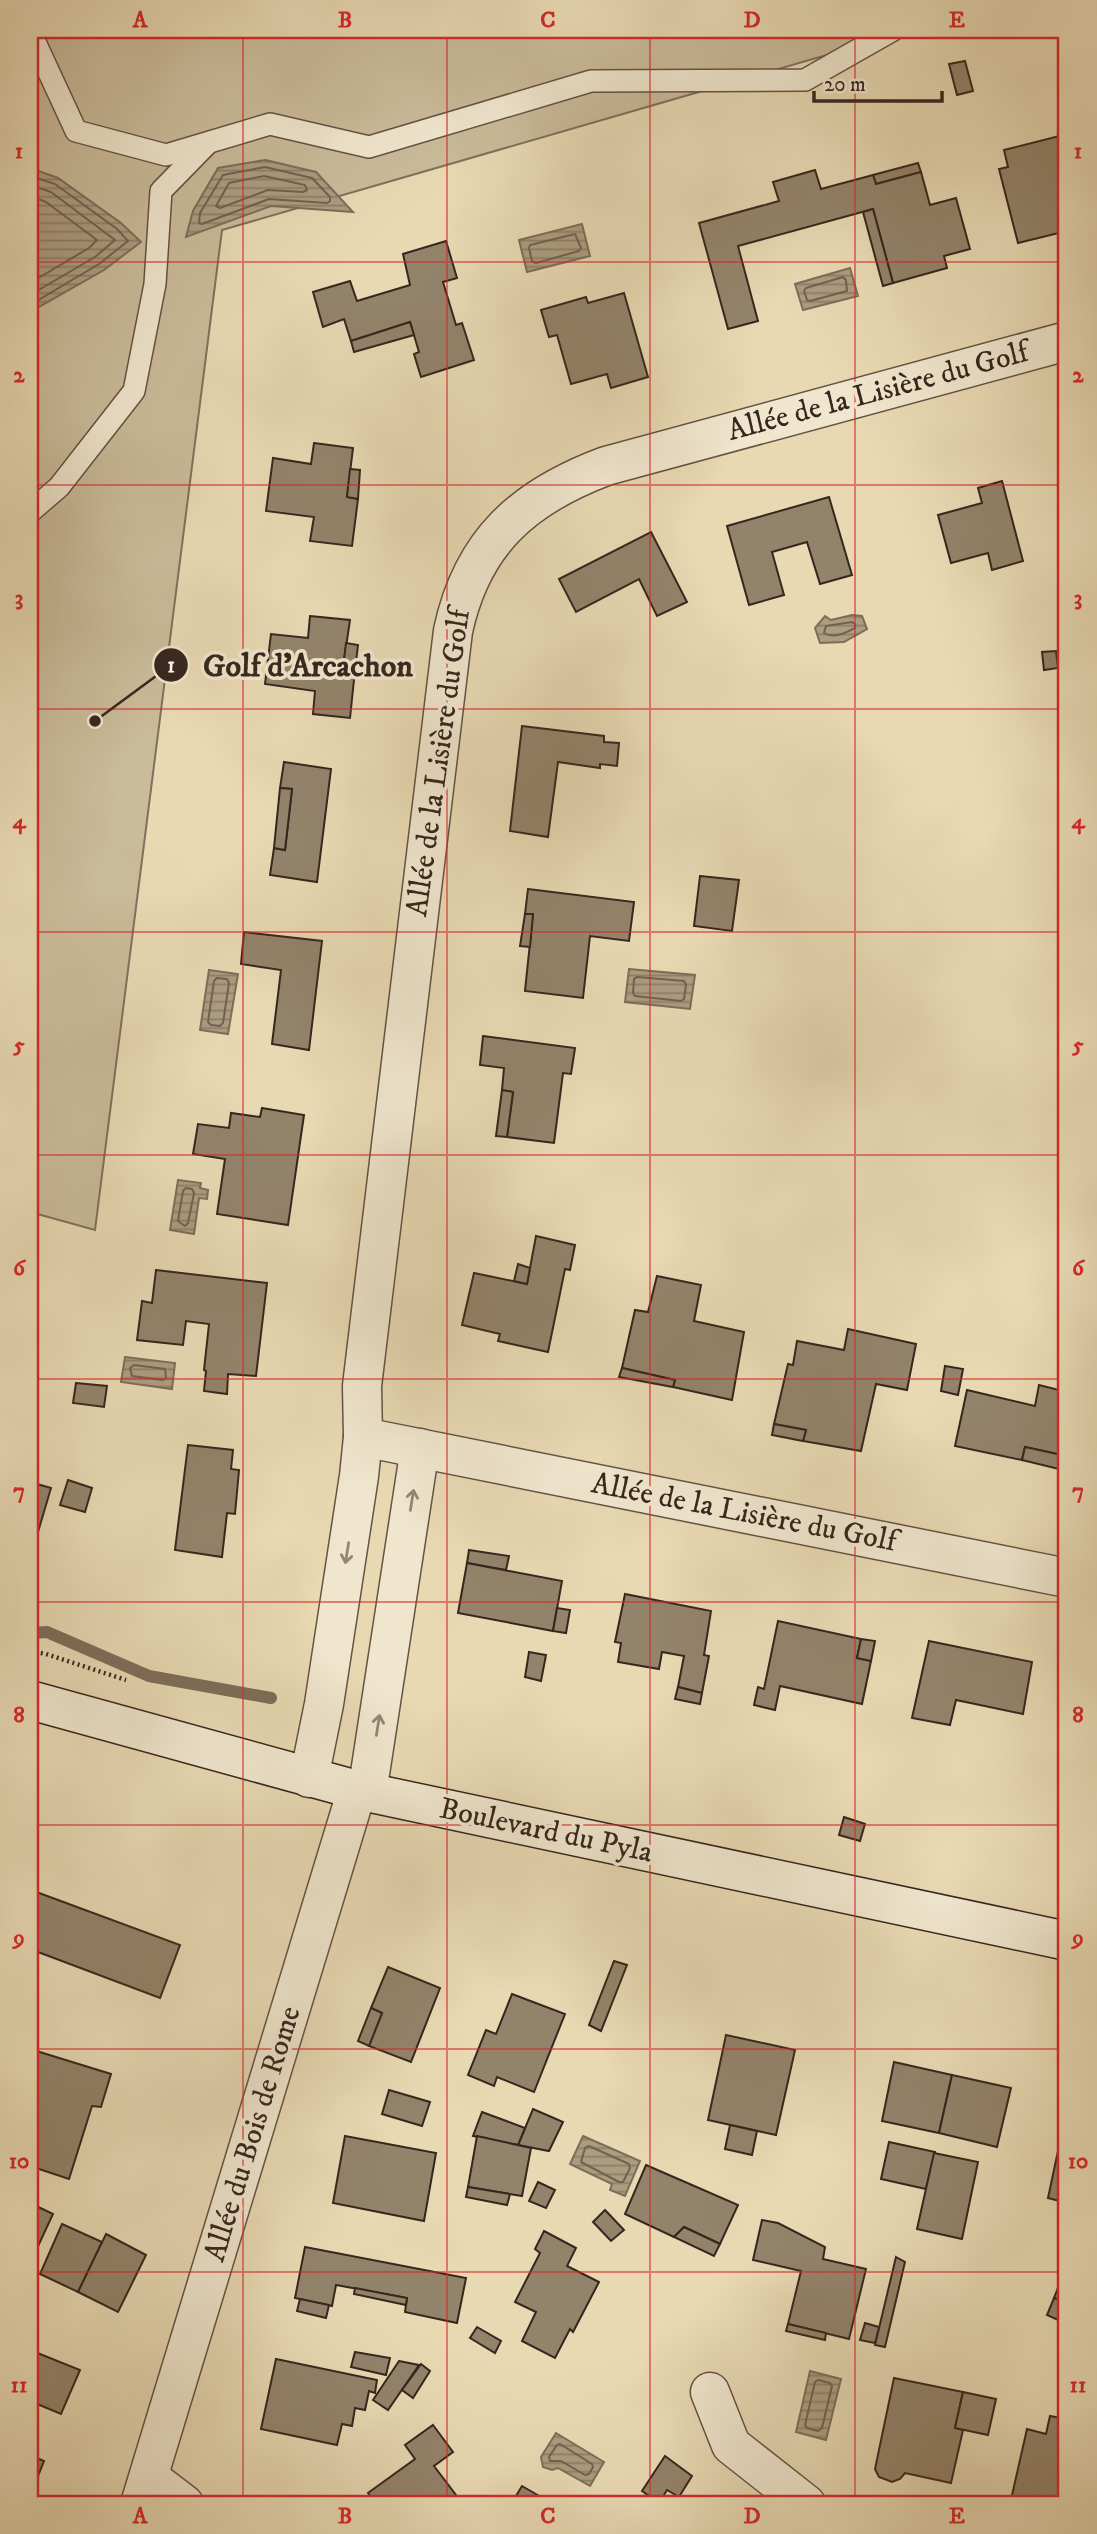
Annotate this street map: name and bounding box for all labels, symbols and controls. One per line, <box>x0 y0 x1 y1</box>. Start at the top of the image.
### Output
text: A <box>132 6 149 35</box>
text: B <box>338 6 352 35</box>
text: C <box>540 6 556 35</box>
text: D <box>743 6 761 35</box>
text: E <box>949 6 965 35</box>
scale bar <box>814 60 941 104</box>
text: 20 m <box>824 72 866 98</box>
text: 1 <box>15 137 23 166</box>
text: 1 <box>1074 137 1082 166</box>
street label: Allée de la Lisière du Golf <box>724 333 1037 450</box>
text: 2 <box>13 361 25 390</box>
text: 2 <box>1072 361 1084 390</box>
text: 3 <box>15 584 23 613</box>
text: 3 <box>1074 584 1082 613</box>
street label: Allée de la Lisière du Golf <box>399 603 479 919</box>
callout: Golf d'Arcachon <box>154 638 427 691</box>
text: Golf d'Arcachon <box>203 647 413 687</box>
text: 1 <box>167 653 175 679</box>
text: 4 <box>12 807 27 836</box>
text: 4 <box>1071 807 1086 836</box>
text: 5 <box>12 1031 25 1060</box>
text: 5 <box>1071 1031 1084 1060</box>
text: 6 <box>13 1254 27 1283</box>
text: 6 <box>1072 1254 1086 1283</box>
street label: Allée de la Lisière du Golf <box>588 1465 904 1562</box>
text: 7 <box>13 1477 25 1506</box>
text: 7 <box>1072 1477 1084 1506</box>
one-way arrow <box>406 1489 419 1512</box>
one-way arrow <box>340 1541 353 1564</box>
text: 8 <box>13 1701 25 1730</box>
text: 8 <box>1072 1701 1084 1730</box>
one-way arrow <box>372 1714 385 1737</box>
street label: Boulevard du Pyla <box>436 1790 656 1872</box>
text: 9 <box>11 1924 25 1953</box>
text: 9 <box>1070 1924 1084 1953</box>
street label: Allée du Bois de Rome <box>197 2002 309 2266</box>
text: 10 <box>9 2147 29 2176</box>
text: 10 <box>1068 2147 1088 2176</box>
text: 11 <box>11 2371 27 2400</box>
text: 11 <box>1070 2371 1086 2400</box>
text: A <box>132 2502 149 2531</box>
text: B <box>338 2502 352 2531</box>
text: C <box>540 2502 556 2531</box>
text: D <box>743 2502 761 2531</box>
text: E <box>949 2502 965 2531</box>

